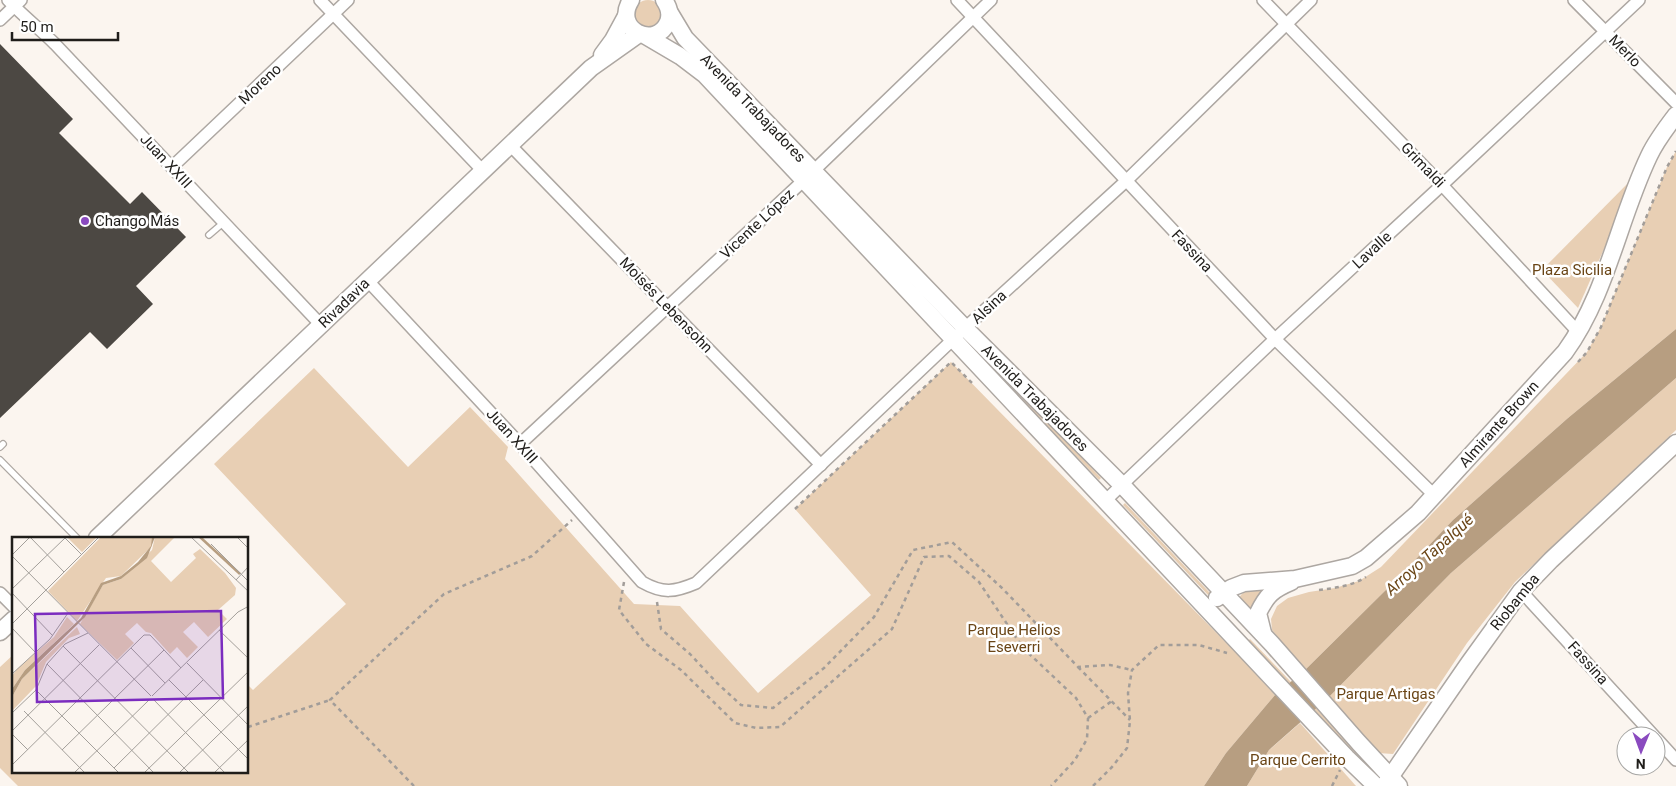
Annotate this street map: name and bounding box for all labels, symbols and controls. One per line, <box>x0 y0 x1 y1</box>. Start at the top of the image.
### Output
scale bar <box>12 10 119 42</box>
text: 50 m <box>20 18 54 36</box>
street label: Merlo <box>1605 31 1645 71</box>
street label: Avenida Trabajadores <box>697 50 809 166</box>
street label: Moreno <box>235 60 285 108</box>
street label: Juan XXIII <box>136 130 196 192</box>
street label: Grimaldi <box>1397 139 1449 191</box>
street label: Vicente López <box>716 185 798 263</box>
place label: Chango Más <box>95 212 179 230</box>
marker: Chango Más <box>79 215 91 227</box>
street label: Fassina <box>1168 226 1216 276</box>
street label: Lavalle <box>1349 227 1395 273</box>
street label: Moisés Lebensohn <box>616 253 716 357</box>
park label: Plaza Sicilia <box>1532 261 1612 279</box>
street label: Rivadavia <box>315 274 373 332</box>
street label: Alsina <box>968 286 1010 328</box>
street label: Avenida Trabajadores <box>978 341 1092 455</box>
street label: Almirante Brown <box>1455 377 1543 471</box>
street label: Juan XXIII <box>483 405 541 467</box>
water label: Arroyo Tapalqué <box>1381 510 1477 600</box>
inset map <box>12 537 249 774</box>
street label: Riobamba <box>1487 570 1543 634</box>
park label: Parque Helios Eseverri <box>967 621 1061 656</box>
street label: Fassina <box>1564 638 1612 688</box>
park label: Parque Artigas <box>1336 685 1436 703</box>
north arrow <box>1616 726 1666 776</box>
park label: Parque Cerrito <box>1250 751 1346 769</box>
text: N <box>1636 756 1646 772</box>

